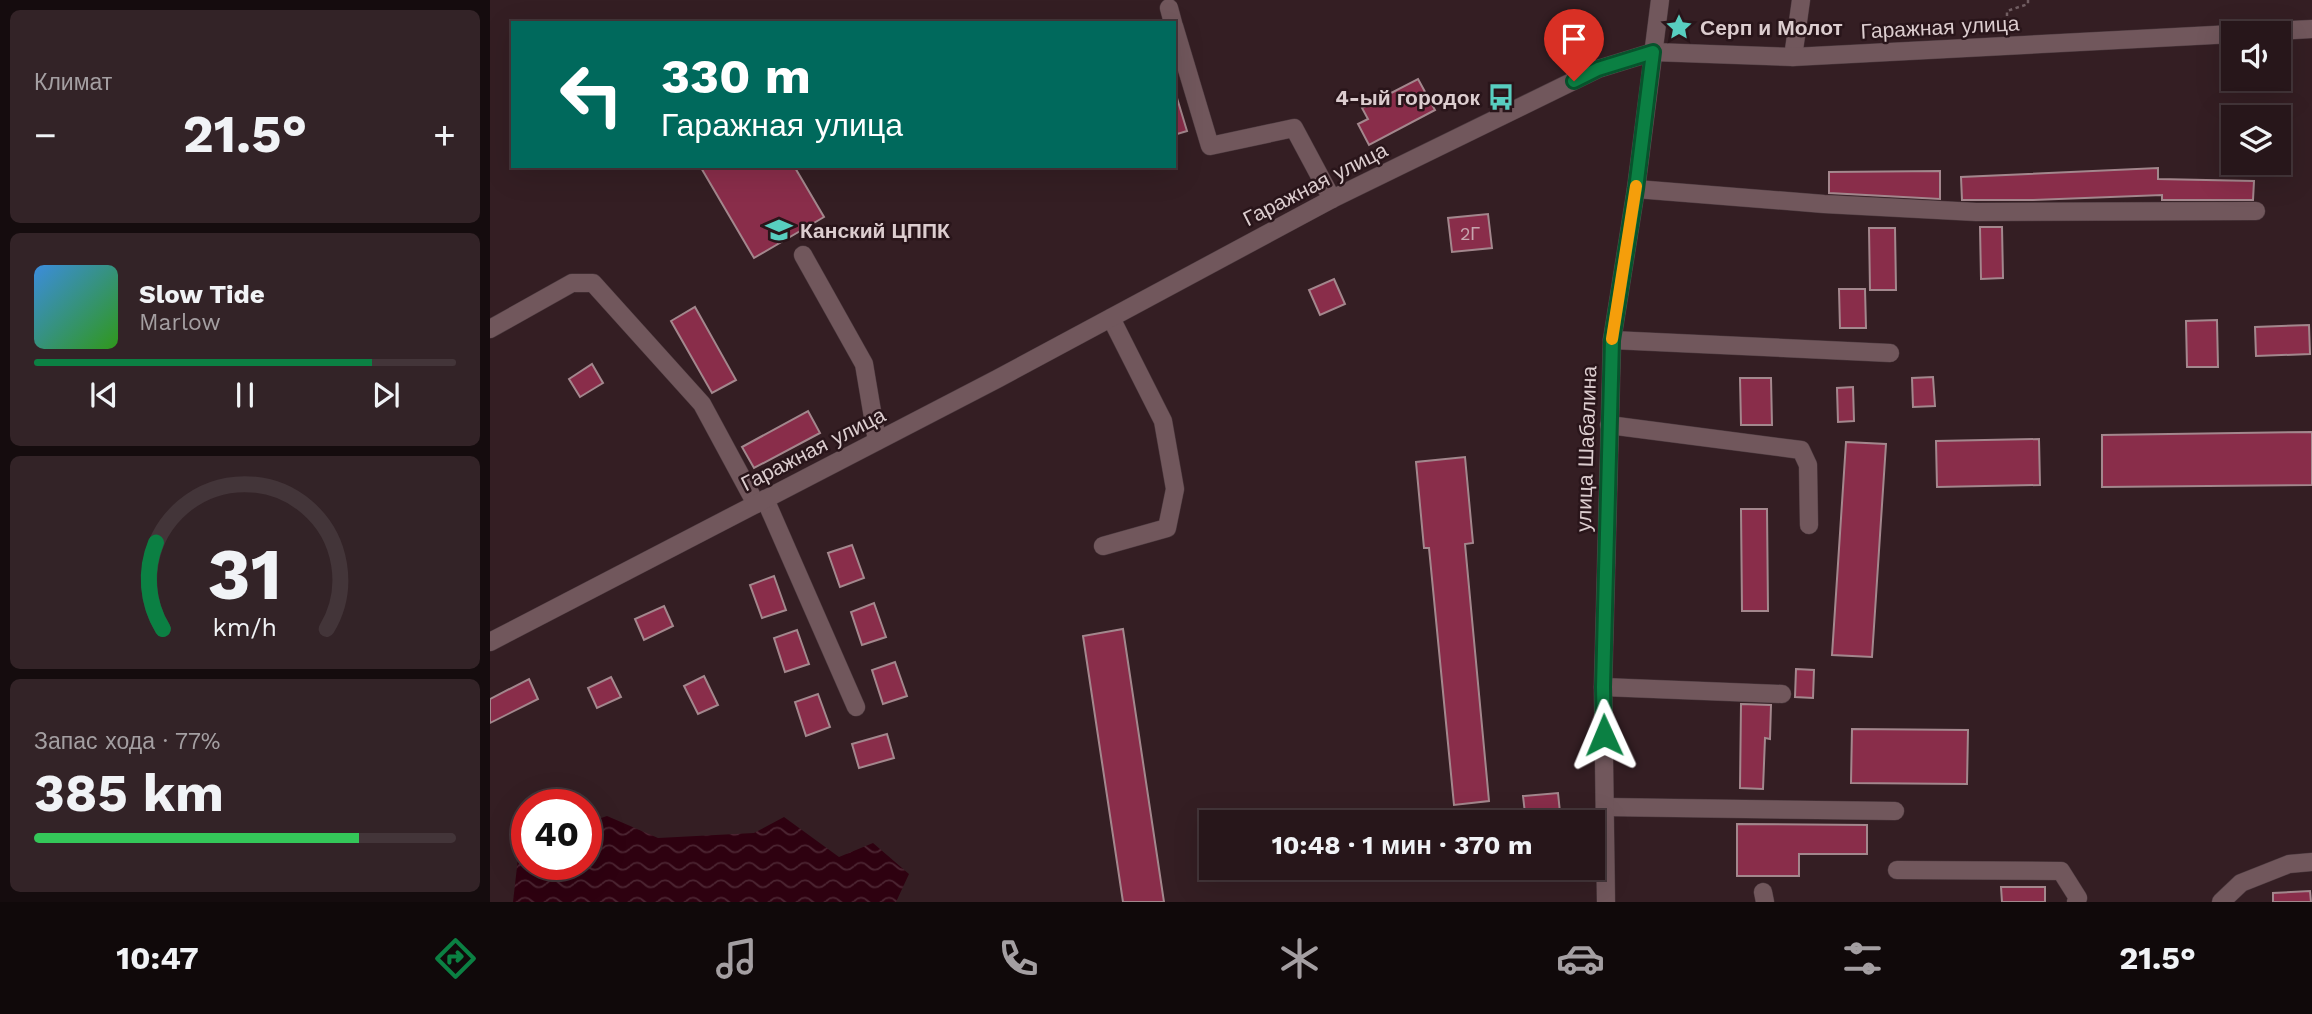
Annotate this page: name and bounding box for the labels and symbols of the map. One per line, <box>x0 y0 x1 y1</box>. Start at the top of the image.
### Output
pin <box>1544 9 1604 81</box>
street label: Гаражная улица <box>1860 10 2020 44</box>
place icon: Серп и Молот <box>1664 12 1694 42</box>
place label: Серп и Молот <box>1700 15 1843 40</box>
bus stop icon: 4-ый городок <box>1486 82 1516 112</box>
place label: 4-ый городок <box>1335 85 1480 110</box>
street label: Гаражная улица <box>1239 137 1392 231</box>
school or university icon: Канский ЦППК <box>764 215 794 245</box>
place label: Канский ЦППК <box>800 218 950 243</box>
house number: 2Г <box>1460 223 1480 244</box>
street label: улица Шабалина <box>1571 365 1601 533</box>
street label: Гаражная улица <box>737 402 890 496</box>
position arrow <box>1567 698 1641 772</box>
speed limit sign: 40 <box>511 789 602 880</box>

